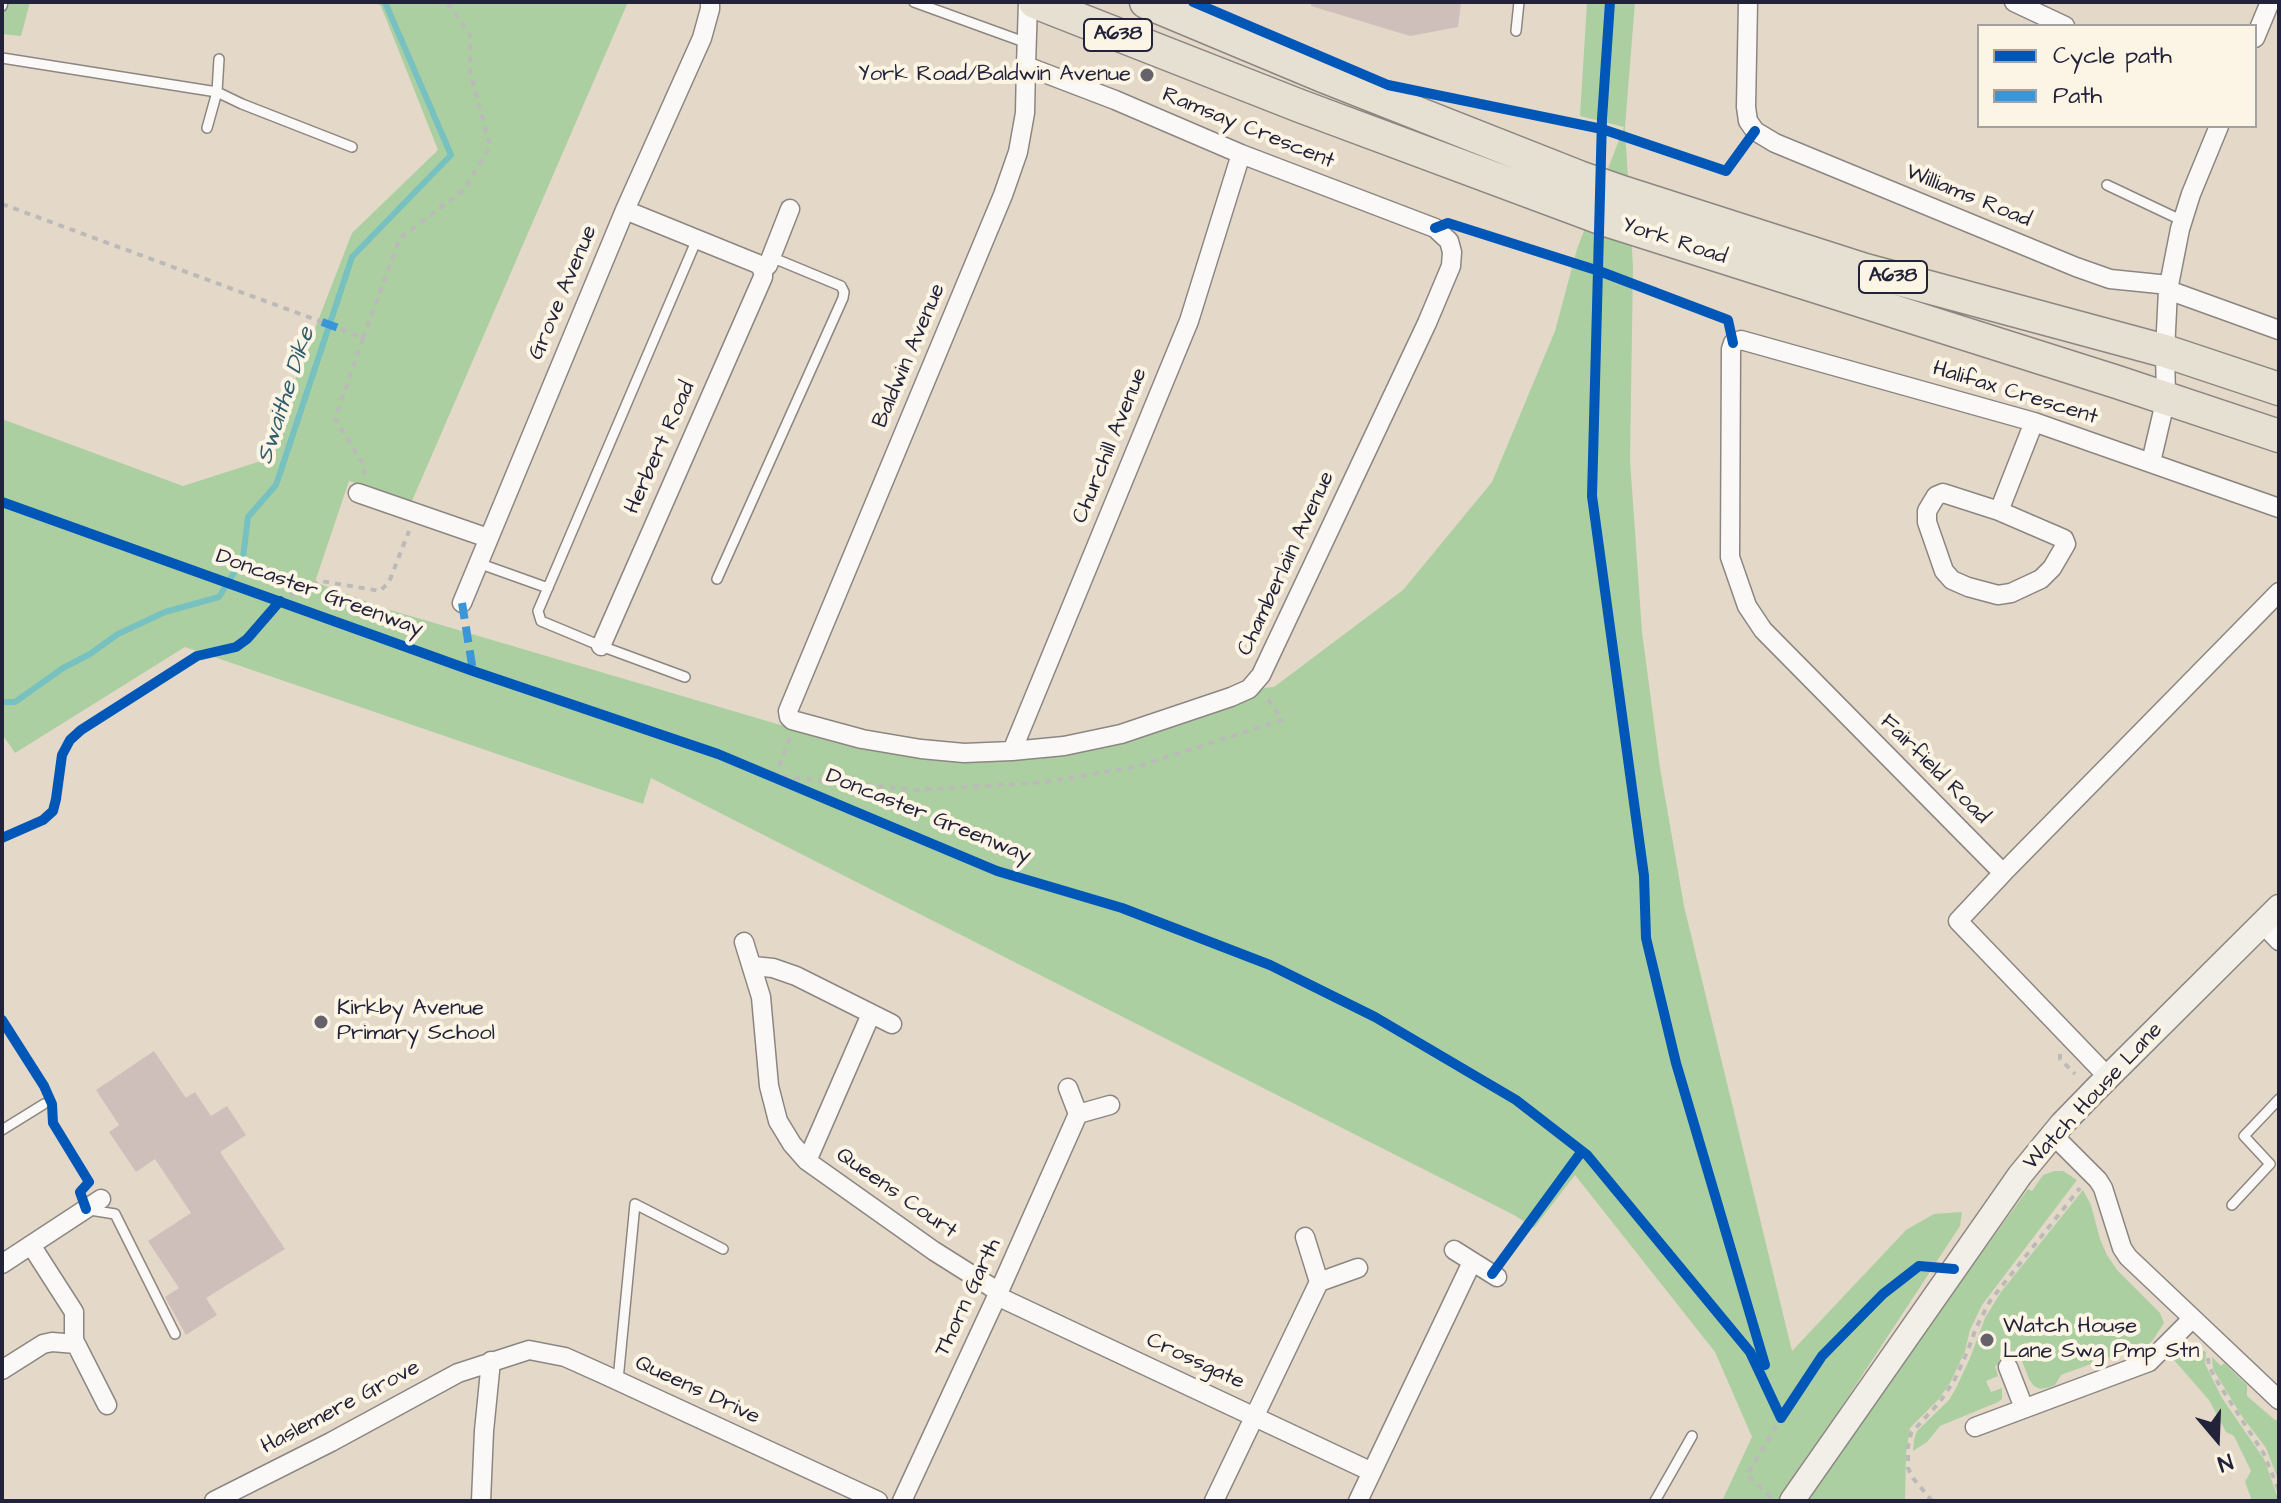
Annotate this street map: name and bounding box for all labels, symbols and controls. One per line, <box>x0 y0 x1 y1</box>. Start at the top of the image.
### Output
road number: A638 <box>1084 19 1152 51</box>
legend <box>1977 24 2257 128</box>
text: Cycle path <box>2053 39 2172 73</box>
place label: York Road/Baldwin Avenue <box>858 62 1131 88</box>
marker: York Road/Baldwin Avenue <box>1138 66 1156 84</box>
text: Path <box>2053 79 2102 113</box>
street label: Ramsay Crescent <box>1158 82 1338 176</box>
street label: Williams Road <box>1901 160 2035 234</box>
street label: York Road <box>1618 213 1730 271</box>
street label: Grove Avenue <box>524 222 604 364</box>
road number: A638 <box>1859 261 1927 293</box>
street label: Baldwin Avenue <box>868 280 952 432</box>
water label: Swaithe Dike <box>251 324 323 468</box>
street label: Halifax Crescent <box>1929 356 2101 432</box>
street label: Churchill Avenue <box>1068 365 1154 527</box>
street label: Herbert Road <box>620 378 702 518</box>
street label: Chamberlain Avenue <box>1233 468 1341 660</box>
street label: Doncaster Greenway <box>212 544 426 644</box>
street label: Fairfield Road <box>1874 710 1994 830</box>
street label: Doncaster Greenway <box>822 764 1034 870</box>
place label: Kirkby Avenue Primary School <box>337 996 495 1048</box>
marker: Kirkby Avenue Primary School <box>312 1013 330 1031</box>
street label: Watch House Lane <box>2019 1018 2169 1176</box>
street label: Queens Court <box>830 1143 962 1245</box>
street label: Thorn Garth <box>930 1235 1008 1361</box>
place label: Watch House Lane Swg Pmp Stn <box>2003 1314 2199 1366</box>
street label: Crossgate <box>1142 1328 1248 1396</box>
marker: Watch House Lane Swg Pmp Stn <box>1978 1331 1996 1349</box>
street label: Queens Drive <box>630 1351 764 1431</box>
street label: Haslemere Grove <box>257 1355 425 1461</box>
north arrow <box>2177 1399 2257 1479</box>
text: N <box>2213 1445 2237 1479</box>

